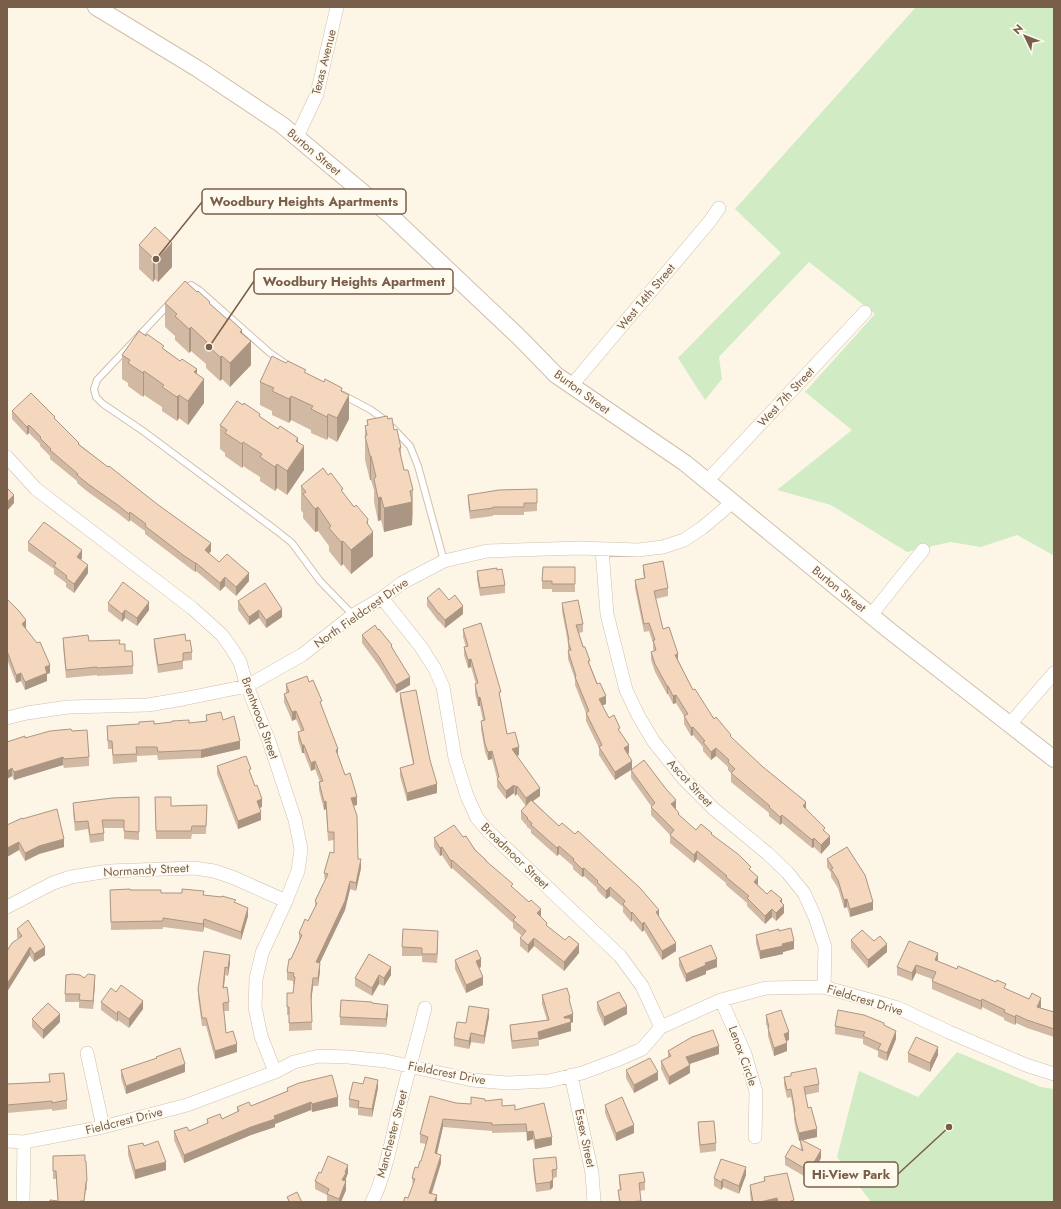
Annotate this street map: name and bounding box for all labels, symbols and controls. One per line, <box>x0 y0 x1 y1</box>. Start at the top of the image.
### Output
north arrow <box>1005 16 1045 56</box>
text: N <box>1009 21 1027 38</box>
street label: Texas Avenue <box>307 27 341 97</box>
street label: Burton Street <box>283 124 345 180</box>
callout: Woodbury Heights Apartments <box>202 189 406 214</box>
text: Woodbury Heights Apartments <box>210 192 398 211</box>
street label: West 14th Street <box>613 260 679 334</box>
callout: Woodbury Heights Apartment <box>254 269 453 294</box>
text: Woodbury Heights Apartment <box>263 272 446 291</box>
street label: West 7th Street <box>753 363 819 431</box>
street label: Burton Street <box>550 366 614 418</box>
street label: Burton Street <box>808 562 870 617</box>
street label: North Fieldcrest Drive <box>310 574 412 652</box>
street label: Brentwood Street <box>237 674 283 762</box>
street label: Ascot Street <box>663 755 717 811</box>
street label: Broadmoor Street <box>477 819 553 893</box>
street label: Normandy Street <box>103 859 189 881</box>
street label: Fieldcrest Drive <box>825 980 905 1020</box>
street label: Lenox Circle <box>724 1023 762 1089</box>
street label: Fieldcrest Drive <box>407 1057 487 1089</box>
street label: Manchester Street <box>372 1088 412 1180</box>
street label: Fieldcrest Drive <box>84 1103 164 1139</box>
street label: Essex Street <box>570 1107 600 1169</box>
callout: Hi-View Park <box>804 1162 898 1187</box>
text: Hi-View Park <box>812 1165 891 1184</box>

